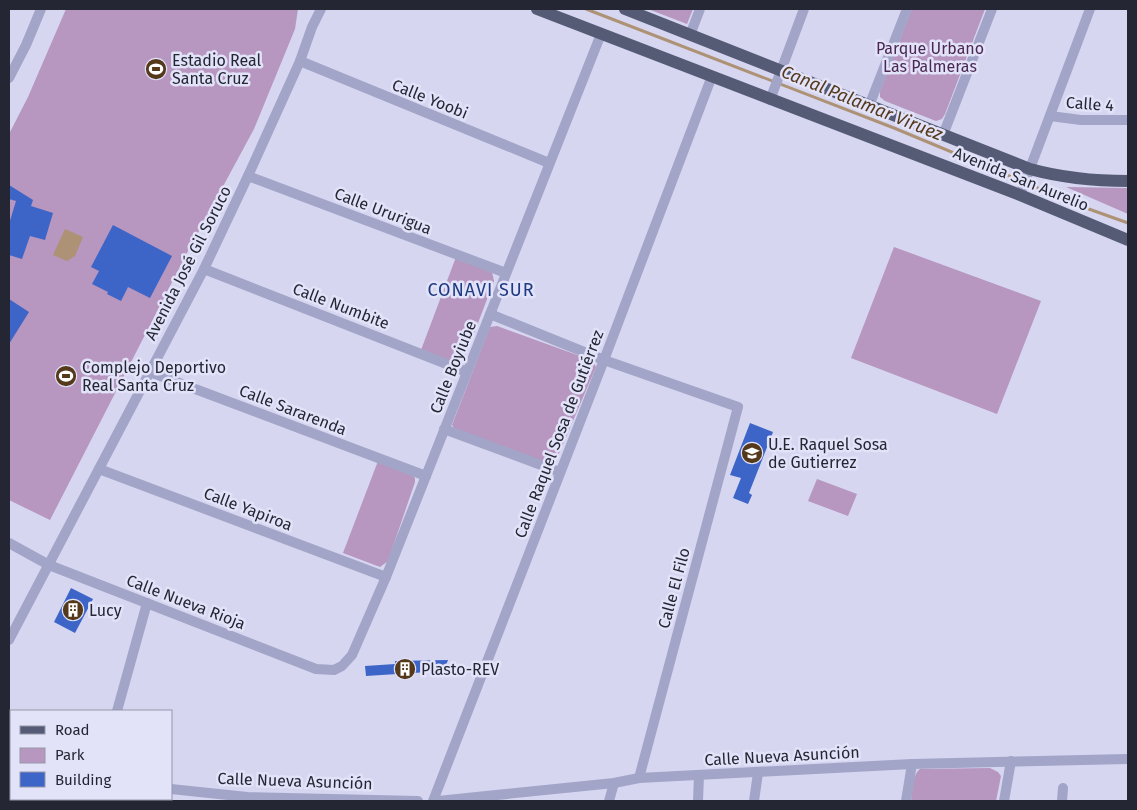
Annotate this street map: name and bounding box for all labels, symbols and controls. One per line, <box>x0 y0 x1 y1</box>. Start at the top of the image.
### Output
park label: Parque Urbano Las Palmeras <box>876 39 984 76</box>
place label: Estadio Real Santa Cruz <box>172 51 262 88</box>
sports icon: Estadio Real Santa Cruz <box>144 57 168 81</box>
water label: Canal Palamar Viruez <box>778 61 946 145</box>
street label: Calle Yoobi <box>389 75 471 123</box>
street label: Calle 4 <box>1065 93 1115 115</box>
street label: Avenida San Aurelio <box>950 143 1092 215</box>
street label: Avenida José Gil Soruco <box>141 183 235 343</box>
street label: Calle Ururigua <box>332 184 434 238</box>
street label: Calle Numbite <box>290 279 392 333</box>
district label: CONAVI SUR <box>427 279 535 301</box>
street label: Calle Boyiube <box>426 318 480 416</box>
street label: Calle Raquel Sosa de Gutiérrez <box>511 327 607 541</box>
place label: Complejo Deportivo Real Santa Cruz <box>82 358 226 395</box>
sports icon: Complejo Deportivo Real Santa Cruz <box>54 364 78 388</box>
street label: Calle Sararenda <box>237 381 349 439</box>
place label: U.E. Raquel Sosa de Gutierrez <box>768 435 888 472</box>
school or university icon: U.E. Raquel Sosa de Gutierrez <box>740 441 764 465</box>
street label: Calle Yapiroa <box>201 483 295 535</box>
street label: Calle El Filo <box>654 546 694 630</box>
street label: Calle Nueva Rioja <box>124 571 248 633</box>
building icon: Lucy <box>61 598 85 622</box>
place label: Lucy <box>89 601 122 620</box>
building icon: Plasto-REV <box>393 657 417 681</box>
place label: Plasto-REV <box>421 660 499 679</box>
legend <box>10 710 172 800</box>
text: Road <box>55 721 90 739</box>
street label: Calle Nueva Asunción <box>704 742 860 770</box>
text: Park <box>55 746 85 764</box>
street label: Calle Nueva Asunción <box>217 769 373 793</box>
text: Building <box>55 771 111 789</box>

